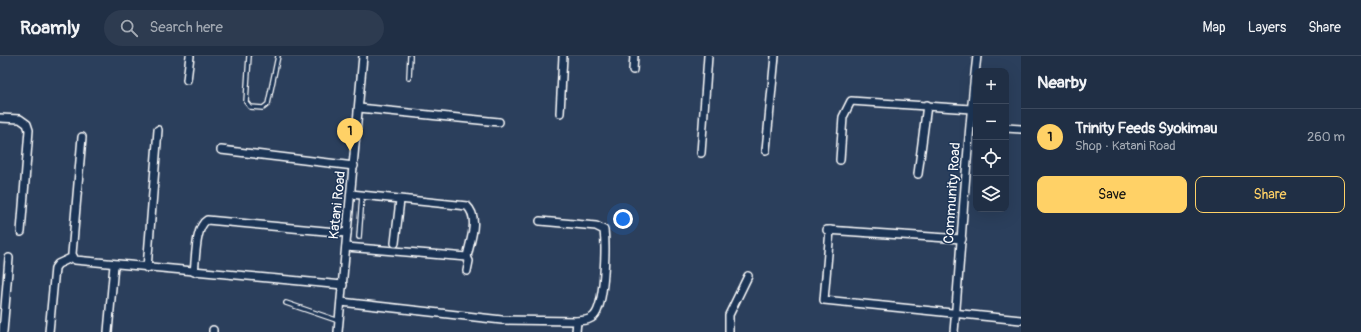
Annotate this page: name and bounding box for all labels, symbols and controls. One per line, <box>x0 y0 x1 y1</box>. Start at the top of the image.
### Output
search box <box>104 10 384 46</box>
text: Roamly <box>20 16 80 40</box>
icon: search <box>118 17 140 39</box>
text: Search here <box>150 18 223 37</box>
text: Map <box>1203 19 1226 36</box>
text: Layers <box>1248 19 1286 36</box>
text: Share <box>1308 19 1341 36</box>
map controls <box>973 68 1009 212</box>
button: + <box>973 68 1009 104</box>
text: Nearby <box>1037 72 1086 93</box>
button: − <box>973 104 1009 140</box>
pin: 1 <box>337 118 363 151</box>
text: Trinity Feeds Syokimau <box>1075 119 1218 138</box>
text: 1 <box>1047 129 1053 145</box>
text: 260 m <box>1307 129 1345 145</box>
text: Shop · Katani Road <box>1075 138 1176 154</box>
button: locate <box>973 140 1009 176</box>
street label: Community Road <box>940 142 964 244</box>
street label: Katani Road <box>325 170 349 240</box>
button: layers <box>973 176 1009 212</box>
button: Save <box>1037 176 1187 213</box>
button: Share <box>1195 176 1345 213</box>
your location <box>613 209 633 229</box>

